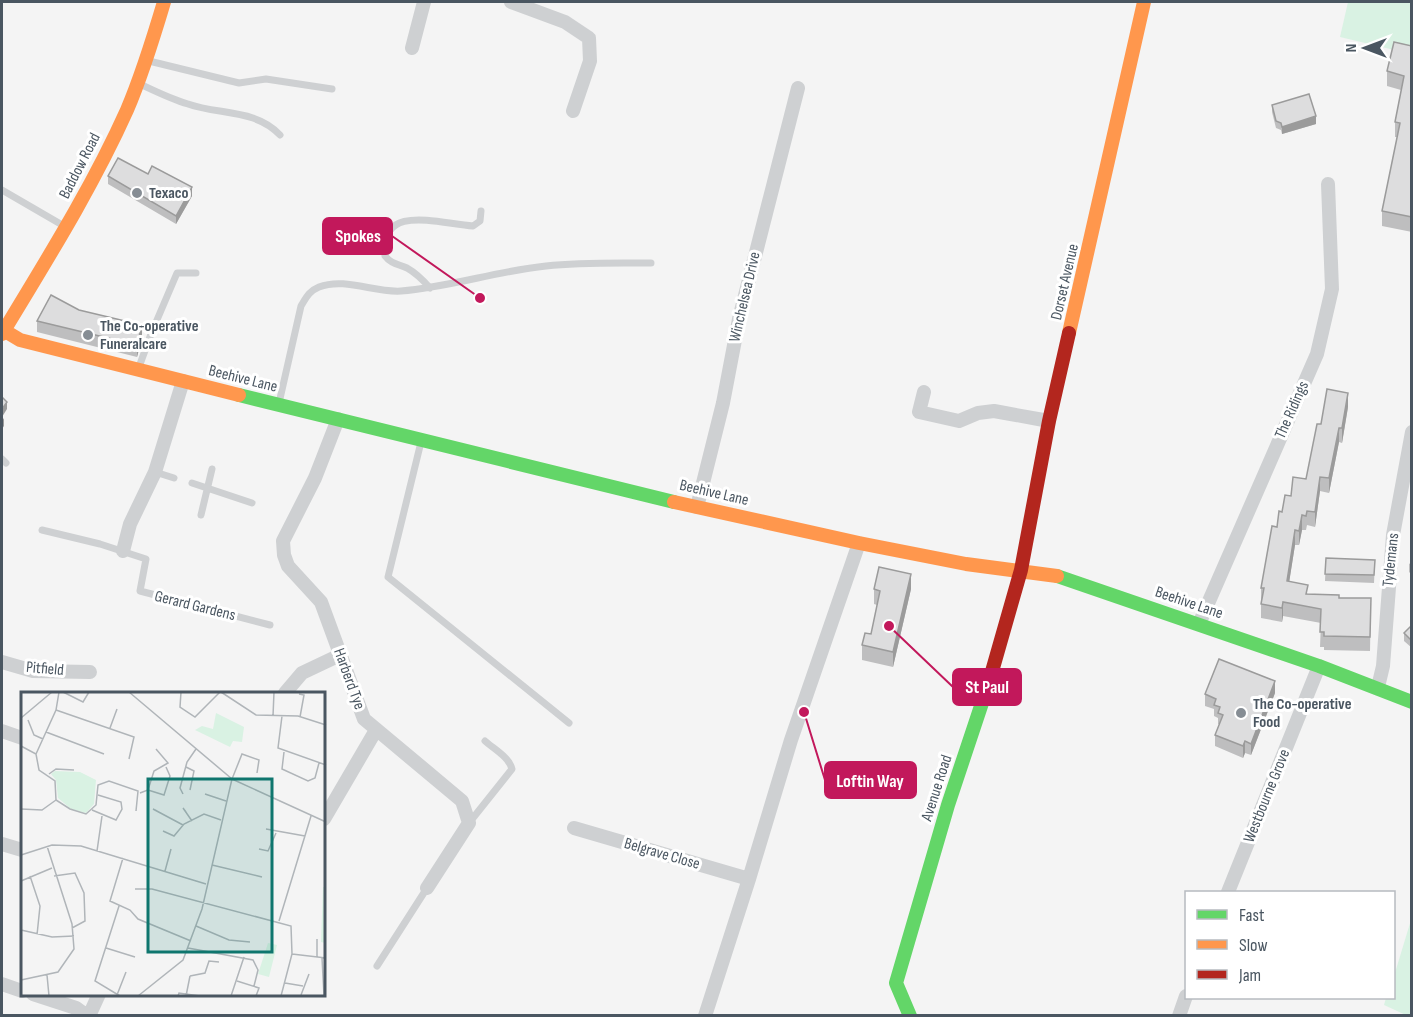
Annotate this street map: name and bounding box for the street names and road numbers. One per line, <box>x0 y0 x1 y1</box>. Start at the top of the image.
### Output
street label: Baddow Road <box>55 130 105 202</box>
street label: Dorset Avenue <box>1047 242 1083 322</box>
street label: Winchelsea Drive <box>725 250 765 344</box>
street label: Beehive Lane <box>207 361 279 397</box>
street label: The Ridings <box>1271 378 1313 442</box>
street label: Beehive Lane <box>678 476 750 510</box>
street label: Tydemans <box>1379 532 1403 588</box>
street label: Beehive Lane <box>1153 583 1225 623</box>
street label: Gerard Gardens <box>153 587 238 625</box>
street label: Harberd Tye <box>329 646 369 712</box>
street label: Pitfield <box>25 658 65 680</box>
street label: Westbourne Grove <box>1240 747 1294 845</box>
street label: Avenue Road <box>917 753 957 824</box>
street label: Belgrave Close <box>622 834 702 874</box>

